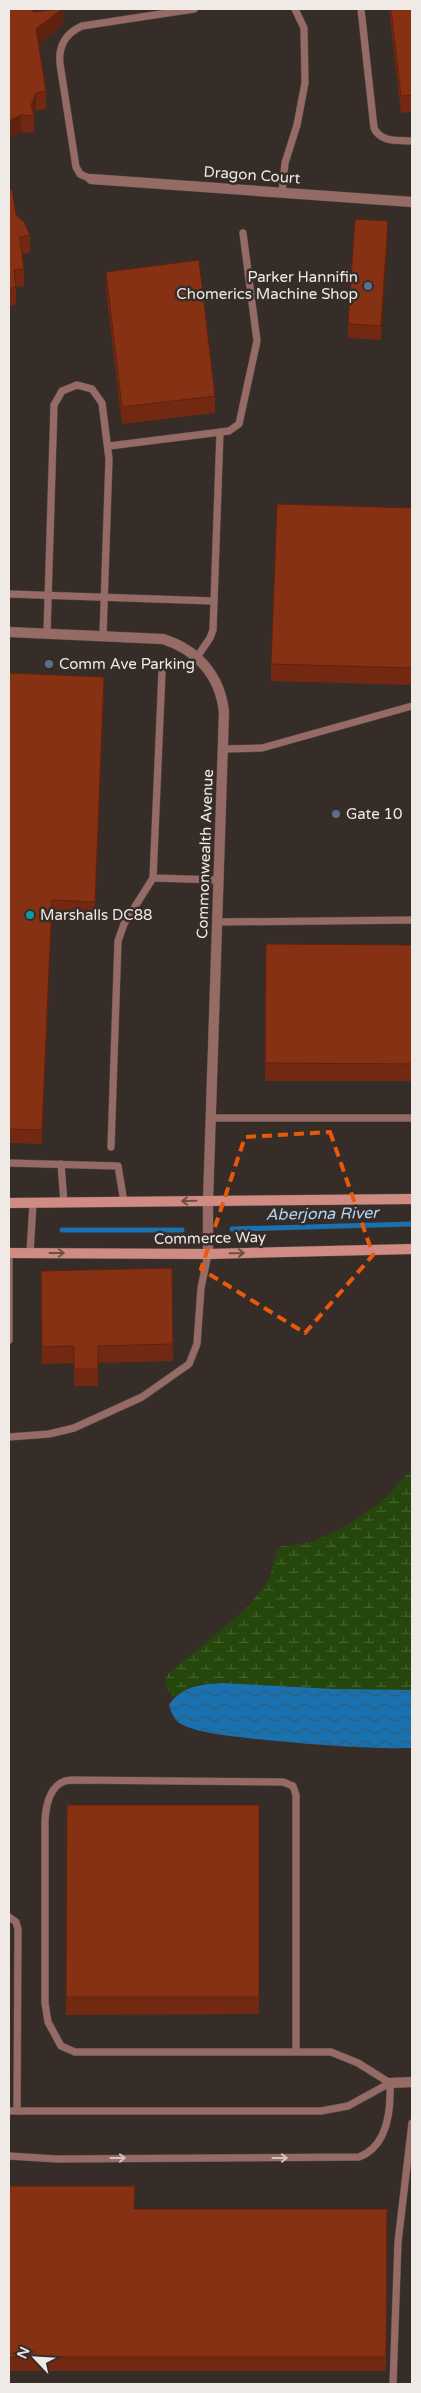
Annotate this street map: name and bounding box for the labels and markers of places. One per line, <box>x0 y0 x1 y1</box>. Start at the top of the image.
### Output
place label: Parker Hannifin Chomerics Machine Shop <box>176 268 358 303</box>
marker: Parker Hannifin Chomerics Machine Shop <box>362 280 374 292</box>
place label: Comm Ave Parking <box>59 655 195 673</box>
marker: Comm Ave Parking <box>43 658 55 670</box>
place label: Gate 10 <box>346 805 402 823</box>
marker: Gate 10 <box>330 808 342 820</box>
place label: Marshalls DC88 <box>40 906 153 924</box>
marker: Marshalls DC88 <box>24 909 36 921</box>

